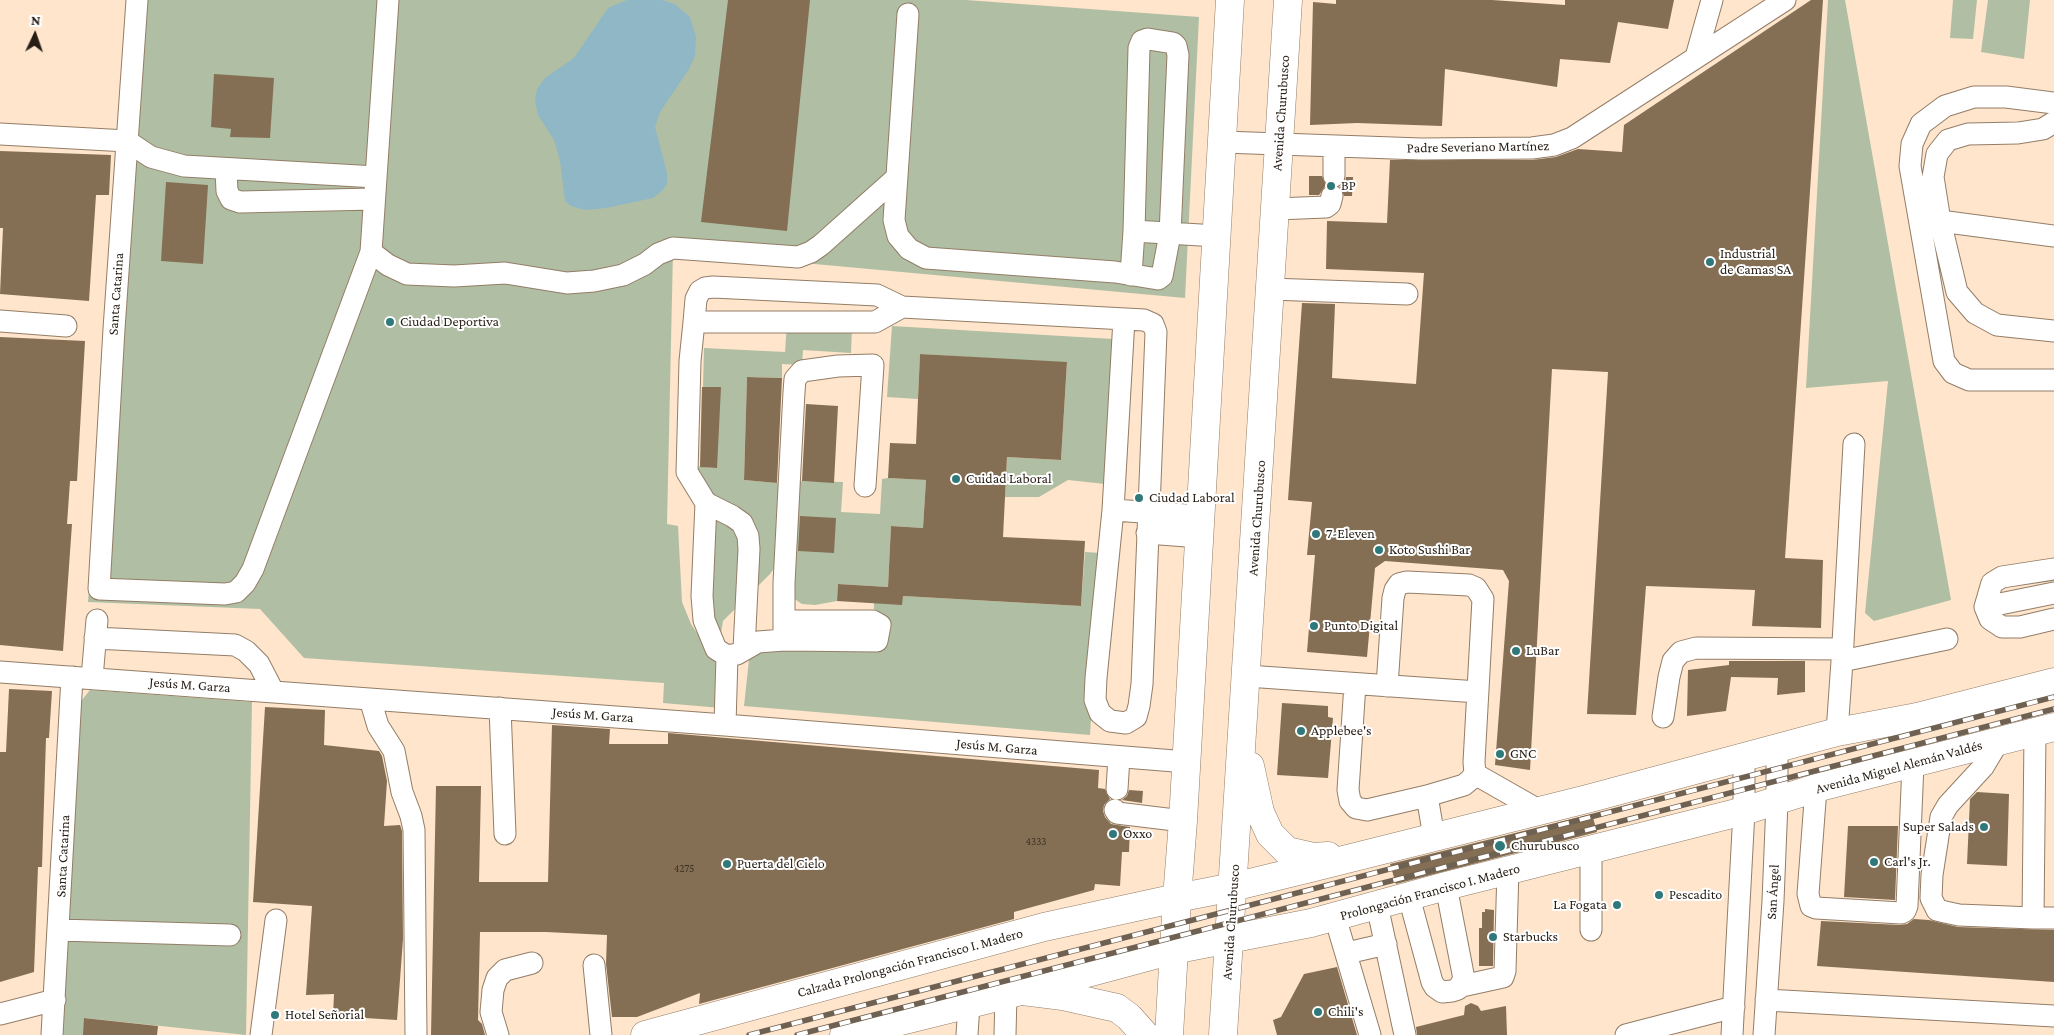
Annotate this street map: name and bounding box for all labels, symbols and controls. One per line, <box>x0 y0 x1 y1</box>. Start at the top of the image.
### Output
north arrow <box>10 10 60 60</box>
text: N <box>31 12 41 28</box>
street label: Avenida Churubusco <box>1269 54 1293 172</box>
street label: Padre Severiano Martínez <box>1407 137 1549 157</box>
place label: BP <box>1341 178 1356 194</box>
marker: BP <box>1325 180 1337 192</box>
place label: Industrial de Camas SA <box>1720 246 1791 278</box>
street label: Santa Catarina <box>105 252 127 336</box>
marker: Industrial de Camas SA <box>1704 256 1716 268</box>
place label: Ciudad Deportiva <box>400 314 499 330</box>
marker: Ciudad Deportiva <box>384 316 396 328</box>
street label: Avenida Churubusco <box>1245 459 1269 577</box>
place label: Cuidad Laboral <box>966 471 1052 487</box>
marker: Cuidad Laboral <box>950 473 962 485</box>
place label: Ciudad Laboral <box>1149 490 1235 506</box>
marker: Ciudad Laboral <box>1133 492 1145 504</box>
place label: 7-Eleven <box>1326 526 1375 542</box>
marker: 7-Eleven <box>1310 528 1322 540</box>
place label: Koto Sushi Bar <box>1389 542 1470 558</box>
marker: Koto Sushi Bar <box>1373 544 1385 556</box>
place label: Punto Digital <box>1324 618 1398 634</box>
marker: Punto Digital <box>1308 620 1320 632</box>
place label: LuBar <box>1526 643 1559 659</box>
marker: LuBar <box>1510 645 1522 657</box>
street label: Jesús M. Garza <box>149 674 231 696</box>
street label: Jesús M. Garza <box>552 704 634 726</box>
place label: Applebee's <box>1311 723 1372 739</box>
marker: Applebee's <box>1295 725 1307 737</box>
street label: Jesús M. Garza <box>956 735 1038 759</box>
street label: Avenida Miguel Alemán Valdés <box>1814 737 1984 797</box>
place label: GNC <box>1510 746 1536 762</box>
marker: GNC <box>1494 748 1506 760</box>
street label: Santa Catarina <box>52 814 74 898</box>
place label: Super Salads <box>1903 819 1974 835</box>
marker: Super Salads <box>1978 821 1990 833</box>
place label: Oxxo <box>1123 826 1152 842</box>
marker: Oxxo <box>1107 828 1119 840</box>
house number: 4333 <box>1025 835 1047 849</box>
place label: Churubusco <box>1511 838 1579 854</box>
marker: Churubusco <box>1493 839 1507 853</box>
place label: Carl's Jr. <box>1884 854 1931 870</box>
place label: Puerta del Cielo <box>737 856 825 872</box>
marker: Carl's Jr. <box>1868 856 1880 868</box>
marker: Puerta del Cielo <box>721 858 733 870</box>
street label: Prolongación Francisco I. Madero <box>1338 860 1522 924</box>
house number: 4275 <box>674 862 694 876</box>
street label: Avenida Churubusco <box>1219 863 1243 981</box>
street label: San Ángel <box>1763 864 1783 920</box>
place label: Pescadito <box>1669 887 1722 903</box>
marker: Pescadito <box>1653 889 1665 901</box>
place label: La Fogata <box>1553 897 1607 913</box>
marker: La Fogata <box>1611 899 1623 911</box>
street label: Calzada Prolongación Francisco I. Madero <box>795 925 1025 1001</box>
place label: Starbucks <box>1503 929 1558 945</box>
marker: Starbucks <box>1487 931 1499 943</box>
place label: Chili's <box>1328 1004 1363 1020</box>
marker: Chili's <box>1312 1006 1324 1018</box>
place label: Hotel Señorial <box>285 1007 364 1023</box>
marker: Hotel Señorial <box>269 1009 281 1021</box>

